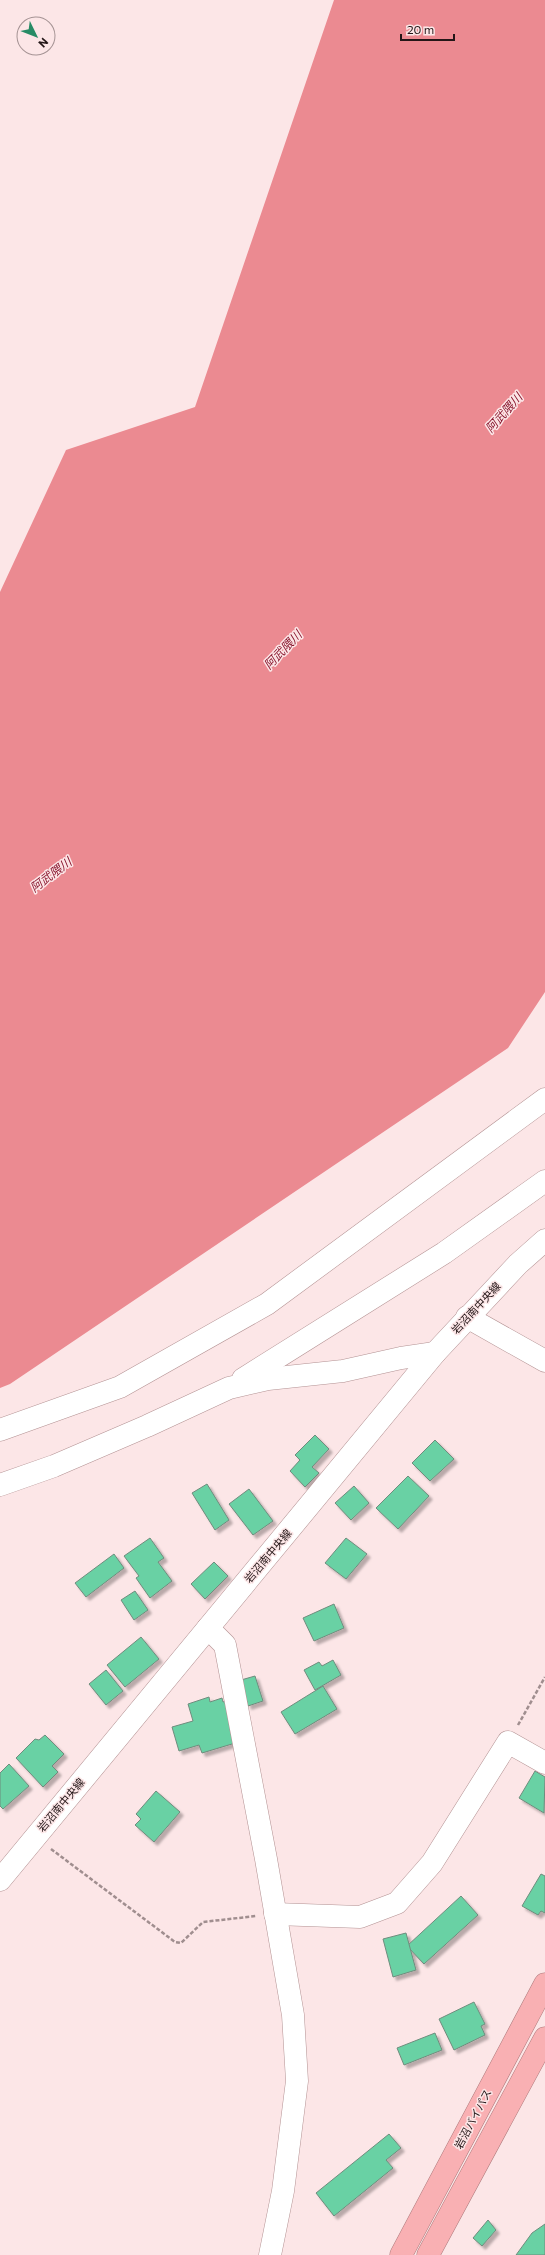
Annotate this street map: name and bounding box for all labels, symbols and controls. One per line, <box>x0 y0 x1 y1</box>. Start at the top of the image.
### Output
north arrow <box>16 16 56 56</box>
scale bar <box>401 16 454 42</box>
text: 20 m <box>407 22 434 36</box>
text: N <box>36 36 51 51</box>
water label: 阿武隈川 <box>482 388 526 435</box>
water label: 阿武隈川 <box>261 626 305 671</box>
water label: 阿武隈川 <box>27 853 75 894</box>
street label: 岩沼南中央線 <box>448 1279 503 1336</box>
street label: 岩沼南中央線 <box>241 1526 294 1585</box>
street label: 岩沼南中央線 <box>34 1775 87 1834</box>
street label: 岩沼バイパス <box>451 2087 494 2151</box>

